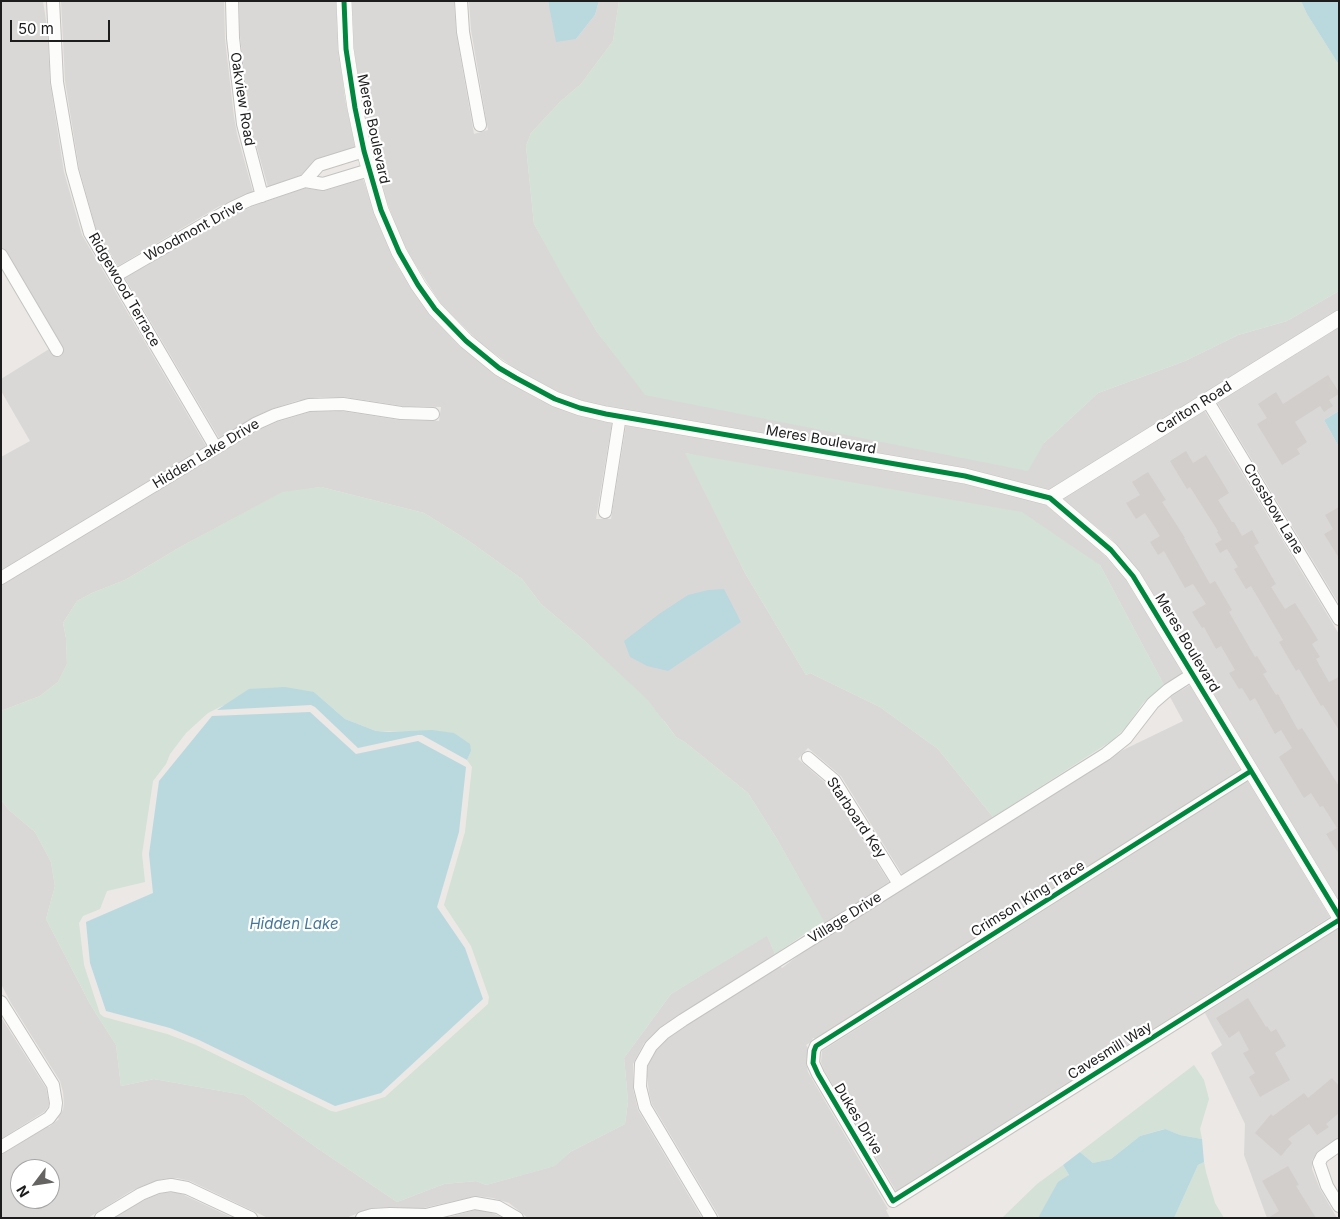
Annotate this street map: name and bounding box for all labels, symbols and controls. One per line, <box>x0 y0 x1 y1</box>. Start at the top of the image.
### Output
scale bar <box>12 10 112 42</box>
text: 50 m <box>18 19 54 38</box>
street label: Oakview Road <box>226 51 258 147</box>
street label: Meres Boulevard <box>353 73 393 185</box>
street label: Woodmont Drive <box>142 197 246 265</box>
street label: Ridgewood Terrace <box>85 230 163 350</box>
street label: Carlton Road <box>1153 378 1235 438</box>
street label: Hidden Lake Drive <box>150 416 262 492</box>
street label: Meres Boulevard <box>765 422 877 458</box>
street label: Crossbow Lane <box>1239 461 1307 557</box>
street label: Meres Boulevard <box>1151 591 1223 695</box>
street label: Starboard Key <box>823 774 889 862</box>
street label: Crimson King Trace <box>968 857 1088 941</box>
street label: Village Drive <box>805 889 885 947</box>
water label: Hidden Lake <box>249 915 339 933</box>
street label: Cavesmill Way <box>1065 1018 1155 1084</box>
street label: Dukes Drive <box>830 1080 886 1158</box>
north arrow <box>10 1159 60 1209</box>
text: N <box>13 1183 33 1200</box>

